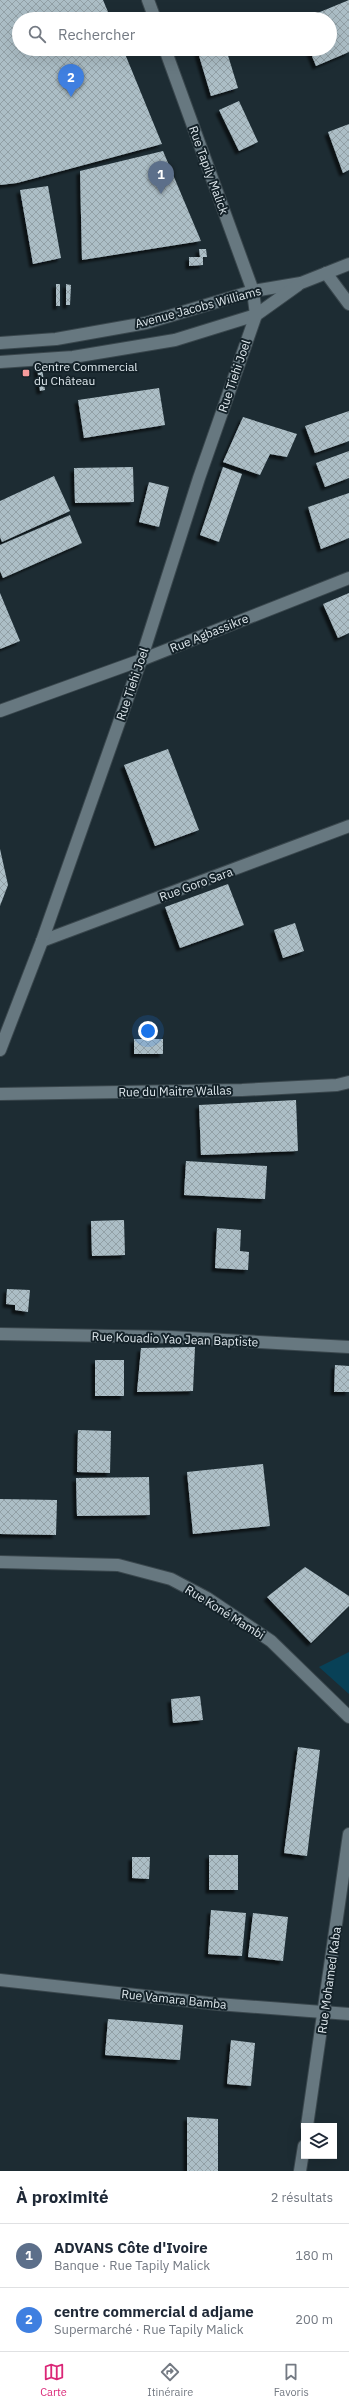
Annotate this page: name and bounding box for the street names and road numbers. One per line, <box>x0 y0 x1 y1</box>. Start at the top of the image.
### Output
street label: Rue Tapily Malick <box>186 124 232 217</box>
street label: Avenue Jacobs Williams <box>133 283 263 331</box>
street label: Rue Tiehi Joel <box>215 338 253 414</box>
street label: Rue Agbassikre <box>168 610 251 656</box>
street label: Rue Tiehi Joel <box>113 646 151 722</box>
street label: Rue Goro Sara <box>157 864 235 904</box>
street label: Rue du Maitre Wallas <box>118 1083 232 1099</box>
street label: Rue Kouadio Yao Jean Baptiste <box>91 1329 259 1349</box>
street label: Rue Koné Mambi <box>183 1582 267 1642</box>
street label: Rue Mohamed Kaba <box>314 1925 344 2034</box>
street label: Rue Vamara Bamba <box>121 1986 228 2012</box>

